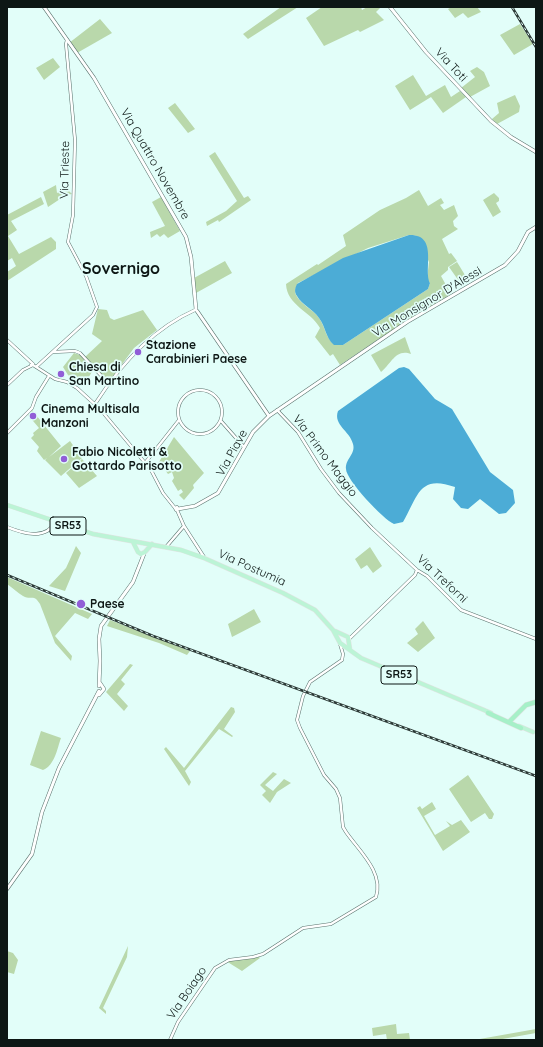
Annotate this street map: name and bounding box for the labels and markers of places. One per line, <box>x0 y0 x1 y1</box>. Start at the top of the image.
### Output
place label: Stazione Carabinieri Paese <box>146 338 247 366</box>
marker: Stazione Carabinieri Paese <box>133 347 143 357</box>
place label: Chiesa di San Martino <box>69 360 139 388</box>
marker: Chiesa di San Martino <box>56 369 66 379</box>
place label: Cinema Multisala Manzoni <box>41 402 140 430</box>
marker: Cinema Multisala Manzoni <box>28 411 38 421</box>
place label: Fabio Nicoletti & Gottardo Parisotto <box>72 445 182 473</box>
marker: Fabio Nicoletti & Gottardo Parisotto <box>59 454 69 464</box>
place label: Paese <box>90 597 125 611</box>
marker: Paese <box>75 598 87 610</box>

